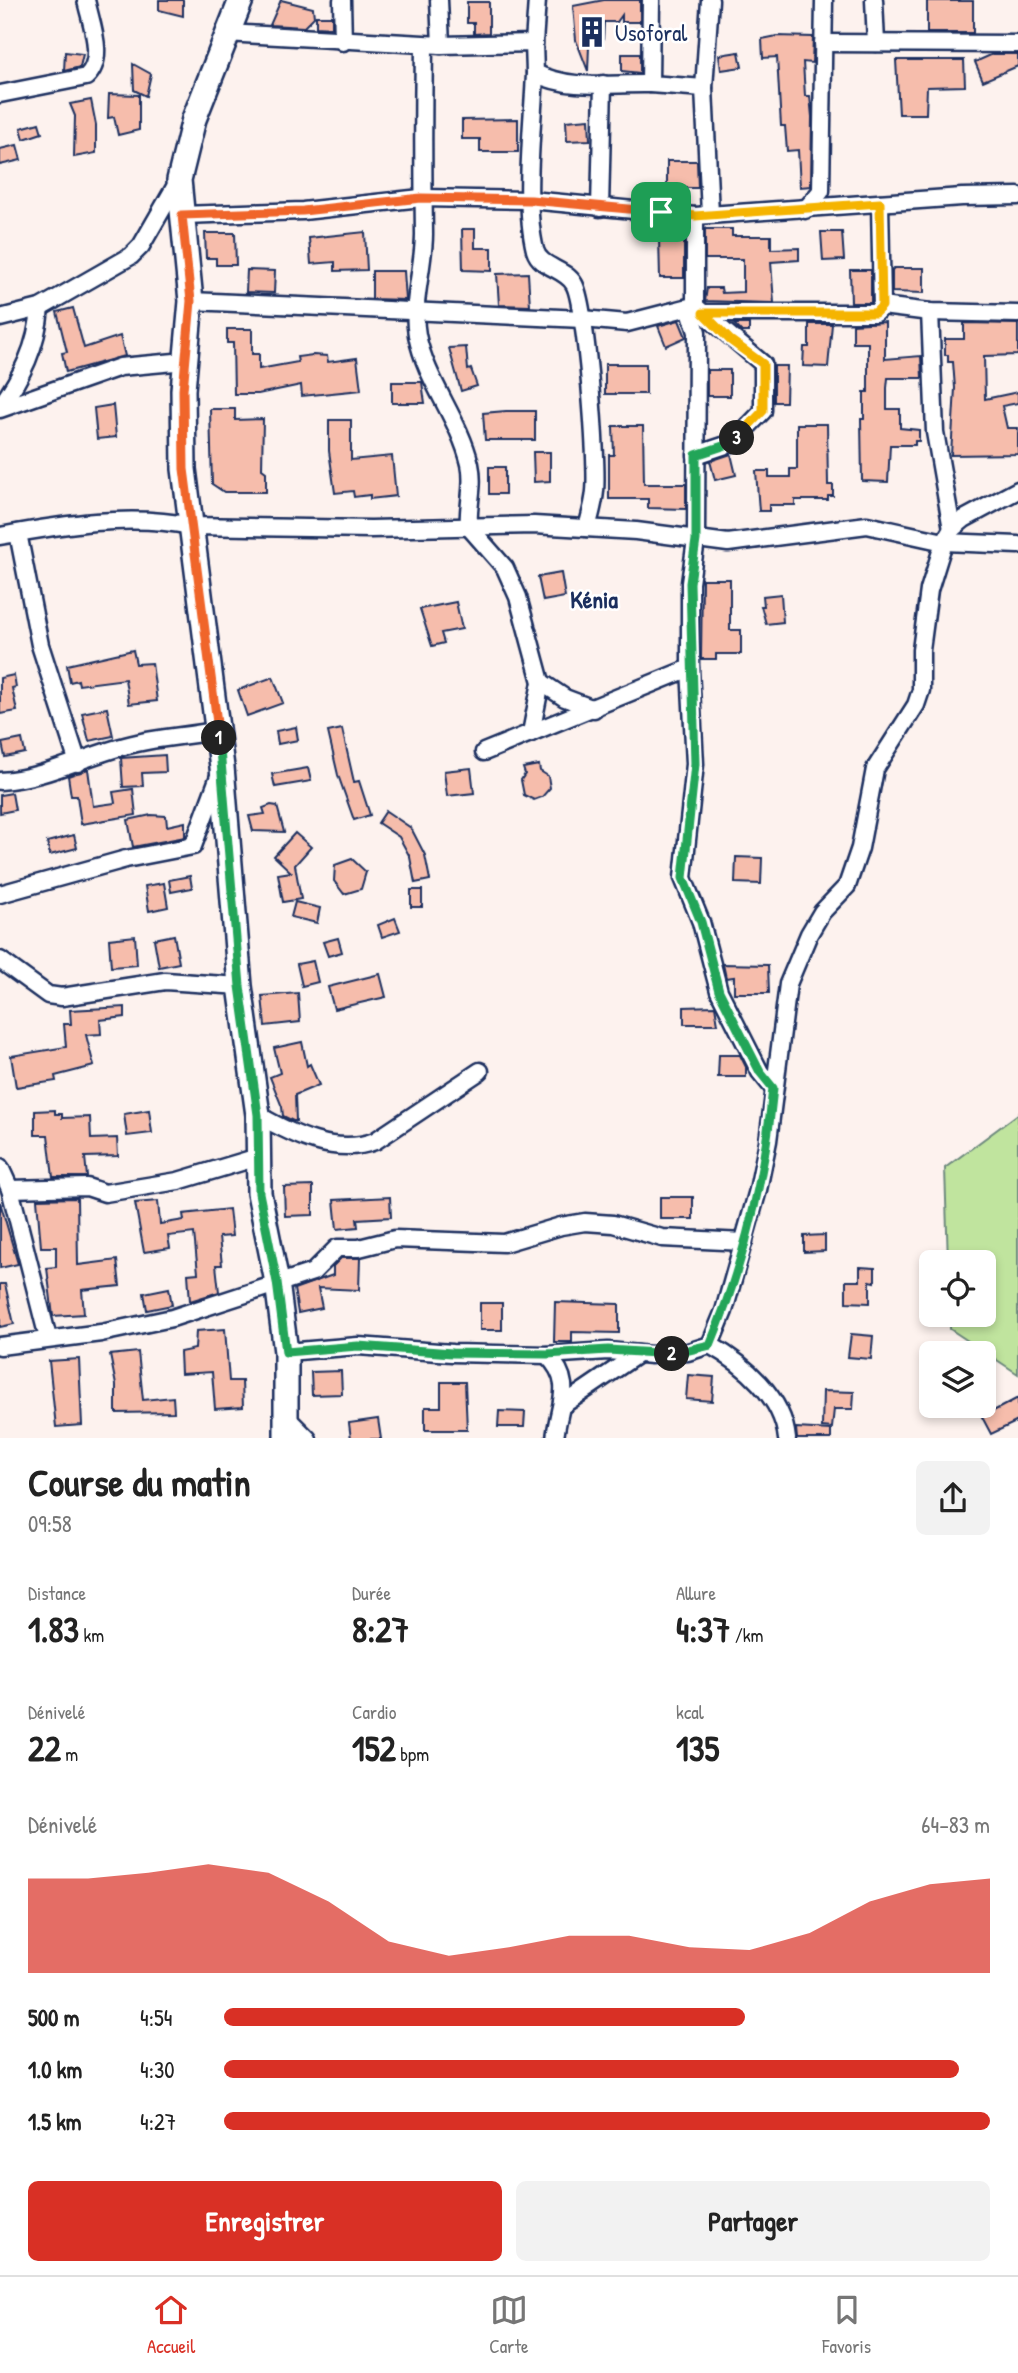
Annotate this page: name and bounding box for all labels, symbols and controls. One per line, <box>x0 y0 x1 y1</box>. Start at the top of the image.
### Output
building icon: Usoforal <box>575 15 609 49</box>
place label: Usoforal <box>615 17 688 48</box>
pin <box>631 182 691 242</box>
icon: arrive <box>642 193 680 231</box>
pin: 3 <box>720 420 754 456</box>
text: 3 <box>732 424 741 450</box>
district label: Kénia <box>570 583 618 615</box>
pin: 1 <box>202 720 236 756</box>
text: 1 <box>215 724 222 750</box>
map controls <box>919 1250 996 1418</box>
button: locate <box>919 1250 996 1327</box>
pin: 2 <box>654 1336 690 1372</box>
text: 2 <box>667 1340 676 1366</box>
button: layers <box>919 1341 996 1418</box>
text: Course du matin <box>28 1456 251 1508</box>
button: share <box>916 1461 990 1535</box>
text: 09:58 <box>28 1508 72 1539</box>
text: Distance <box>28 1580 86 1606</box>
text: Durée <box>352 1580 391 1606</box>
text: Allure <box>676 1580 716 1606</box>
text: 1.83 <box>28 1606 79 1653</box>
text: 8:27 <box>352 1606 409 1653</box>
text: 4:37 <box>676 1606 730 1653</box>
text: km <box>79 1622 104 1648</box>
text: /km <box>730 1622 763 1648</box>
text: Dénivelé <box>28 1699 85 1725</box>
text: Cardio <box>352 1699 397 1725</box>
text: kcal <box>676 1699 704 1725</box>
text: 22 <box>28 1725 61 1772</box>
text: 152 <box>352 1725 396 1772</box>
text: 135 <box>676 1725 719 1772</box>
text: m <box>61 1741 78 1767</box>
text: bpm <box>396 1741 429 1767</box>
text: Dénivelé <box>28 1809 97 1840</box>
text: 64–83 m <box>921 1809 990 1840</box>
text: 500 m <box>28 2002 79 2033</box>
text: 4:54 <box>140 2002 172 2033</box>
text: 1.0 km <box>28 2054 82 2085</box>
text: 4:30 <box>140 2054 175 2085</box>
text: 1.5 km <box>28 2106 81 2137</box>
text: 4:27 <box>140 2106 176 2137</box>
button: Enregistrer <box>28 2181 502 2261</box>
button: Partager <box>516 2181 990 2261</box>
tab: Accueil <box>147 2291 195 2359</box>
tab: Carte <box>489 2291 529 2359</box>
tab: Favoris <box>822 2291 871 2359</box>

